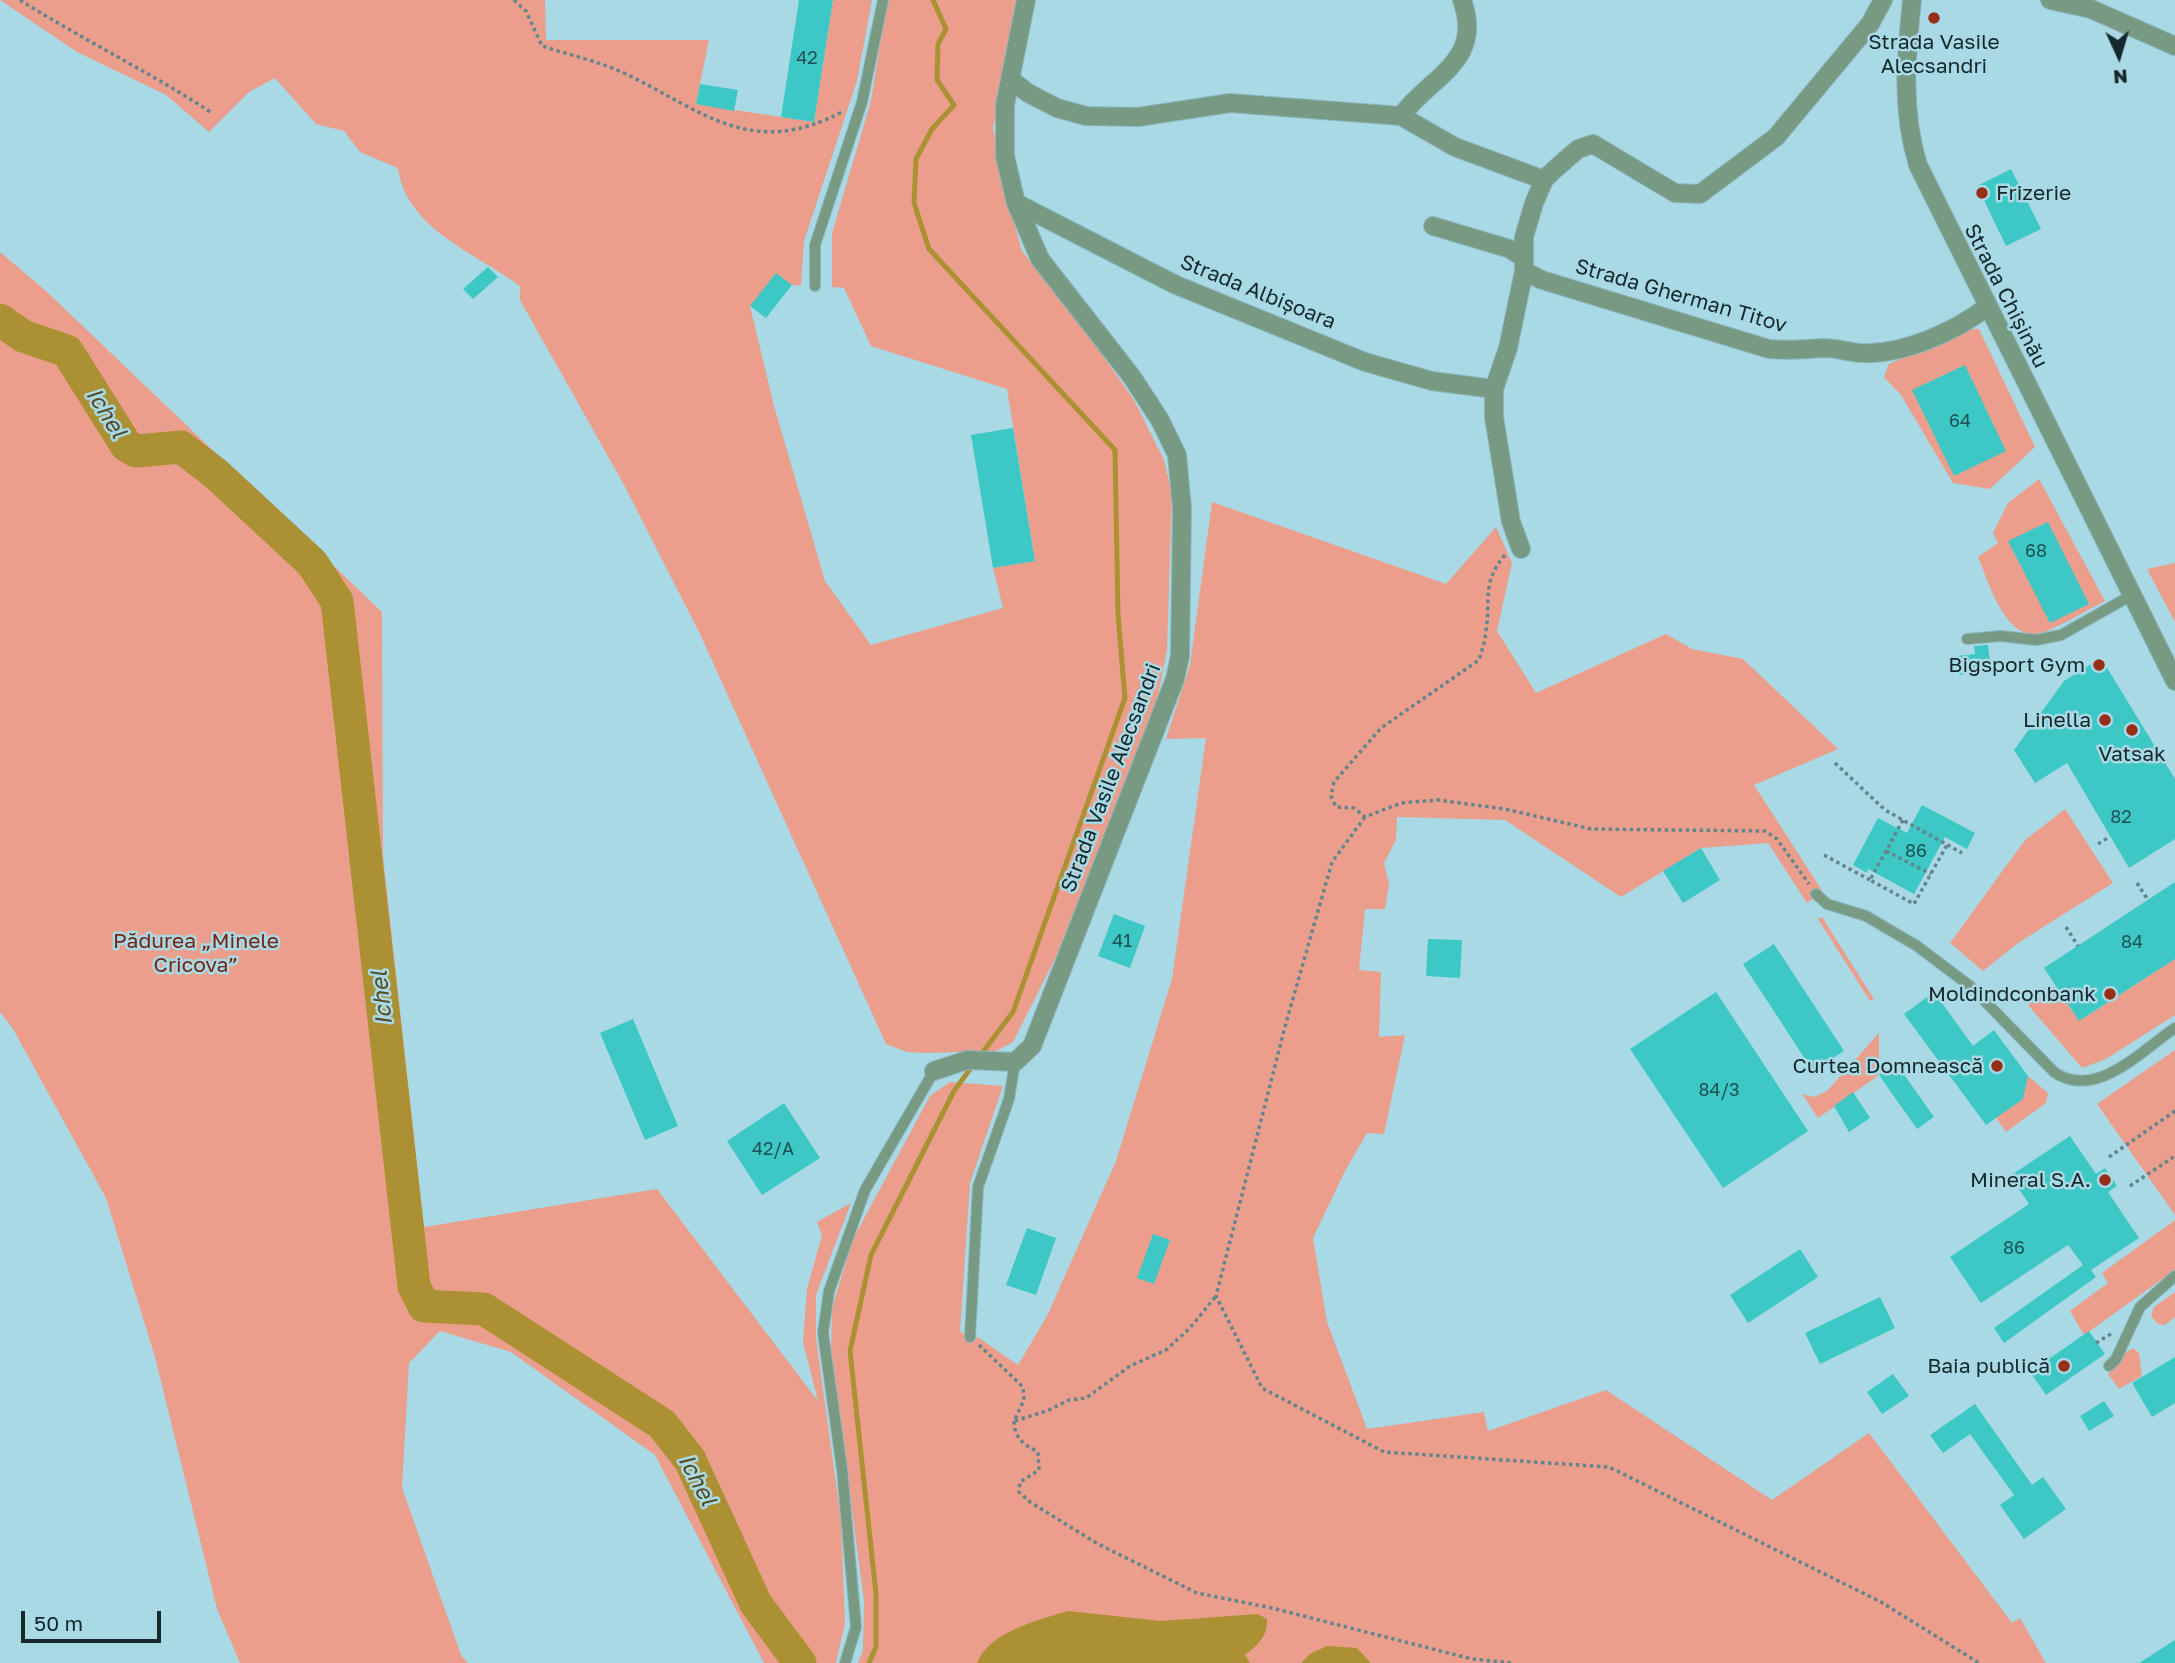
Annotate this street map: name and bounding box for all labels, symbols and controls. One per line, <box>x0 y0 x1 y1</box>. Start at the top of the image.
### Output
marker: Strada Vasile Alecsandri <box>1926 10 1942 26</box>
north arrow <box>2084 21 2154 91</box>
place label: Strada Vasile Alecsandri <box>1868 29 2000 79</box>
house number: 42 <box>796 47 818 69</box>
text: N <box>2112 65 2129 89</box>
place label: Frizerie <box>1996 180 2071 206</box>
marker: Frizerie <box>1974 185 1990 201</box>
street label: Strada Chișinău <box>1959 220 2053 372</box>
street label: Strada Albișoara <box>1176 249 1340 335</box>
street label: Strada Gherman Titov <box>1572 254 1790 338</box>
water label: Ichel <box>80 383 132 443</box>
house number: 64 <box>1949 410 1971 432</box>
house number: 68 <box>2025 540 2047 562</box>
place label: Bigsport Gym <box>1948 652 2085 678</box>
marker: Bigsport Gym <box>2091 657 2107 673</box>
street label: Strada Vasile Alecsandri <box>1056 660 1166 896</box>
place label: Linella <box>2023 707 2091 733</box>
marker: Linella <box>2097 712 2113 728</box>
marker: Vatsak <box>2124 722 2140 738</box>
place label: Vatsak <box>2098 741 2166 767</box>
house number: 82 <box>2110 806 2132 828</box>
house number: 86 <box>1905 840 1927 862</box>
park label: Pădurea „Minele Cricova” <box>113 928 279 978</box>
house number: 41 <box>1112 930 1132 952</box>
house number: 84 <box>2121 931 2143 953</box>
water label: Ichel <box>365 969 399 1027</box>
place label: Moldindconbank <box>1928 981 2096 1007</box>
marker: Moldindconbank <box>2102 986 2118 1002</box>
place label: Curtea Domnească <box>1792 1053 1983 1079</box>
marker: Curtea Domnească <box>1989 1058 2005 1074</box>
house number: 84/3 <box>1698 1079 1740 1101</box>
house number: 42/A <box>752 1138 794 1160</box>
place label: Mineral S.A. <box>1970 1167 2091 1193</box>
marker: Mineral S.A. <box>2097 1172 2113 1188</box>
house number: 86 <box>2003 1237 2025 1259</box>
place label: Baia publică <box>1927 1353 2050 1379</box>
marker: Baia publică <box>2056 1358 2072 1374</box>
water label: Ichel <box>672 1449 722 1511</box>
scale bar <box>24 1596 164 1640</box>
text: 50 m <box>34 1610 83 1636</box>

